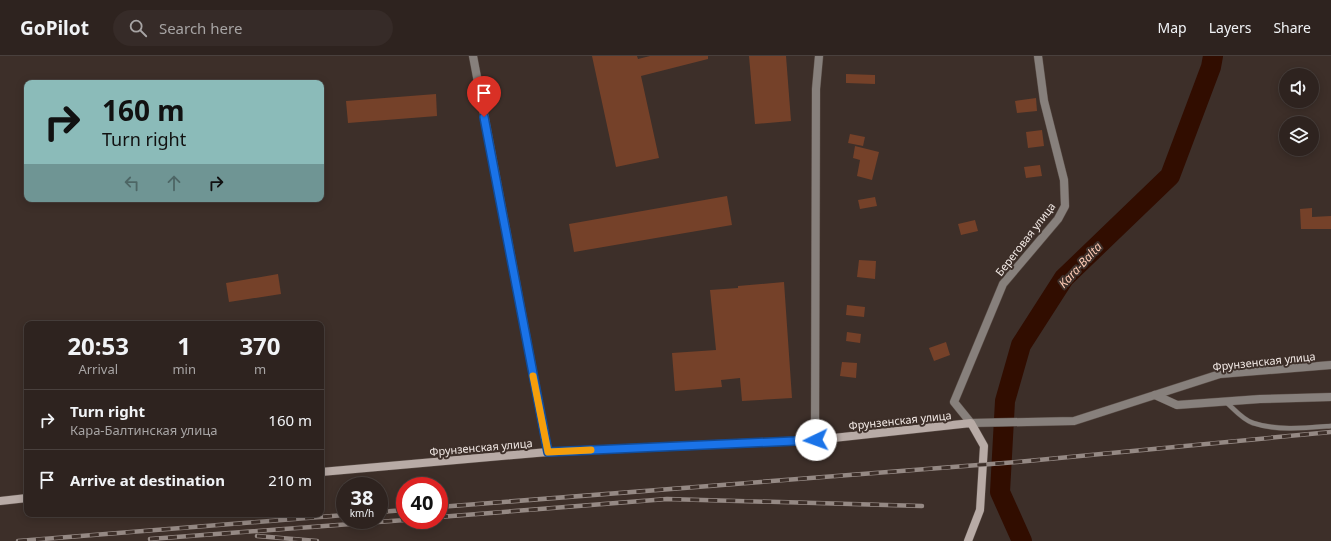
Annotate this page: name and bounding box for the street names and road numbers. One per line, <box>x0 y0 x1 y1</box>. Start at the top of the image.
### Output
street label: Береговая улица <box>992 199 1058 279</box>
street label: Фрунзенская улица <box>1212 348 1316 374</box>
street label: Фрунзенская улица <box>848 407 952 433</box>
street label: Фрунзенская улица <box>429 435 533 459</box>

